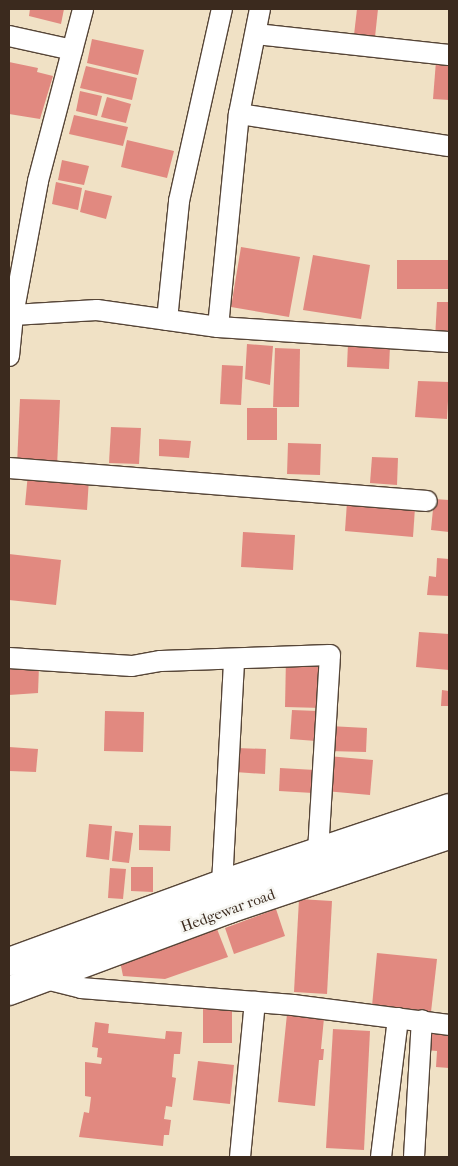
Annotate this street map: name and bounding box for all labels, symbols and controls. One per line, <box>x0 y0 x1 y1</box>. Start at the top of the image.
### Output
street label: Hedgewar road <box>178 886 278 936</box>

